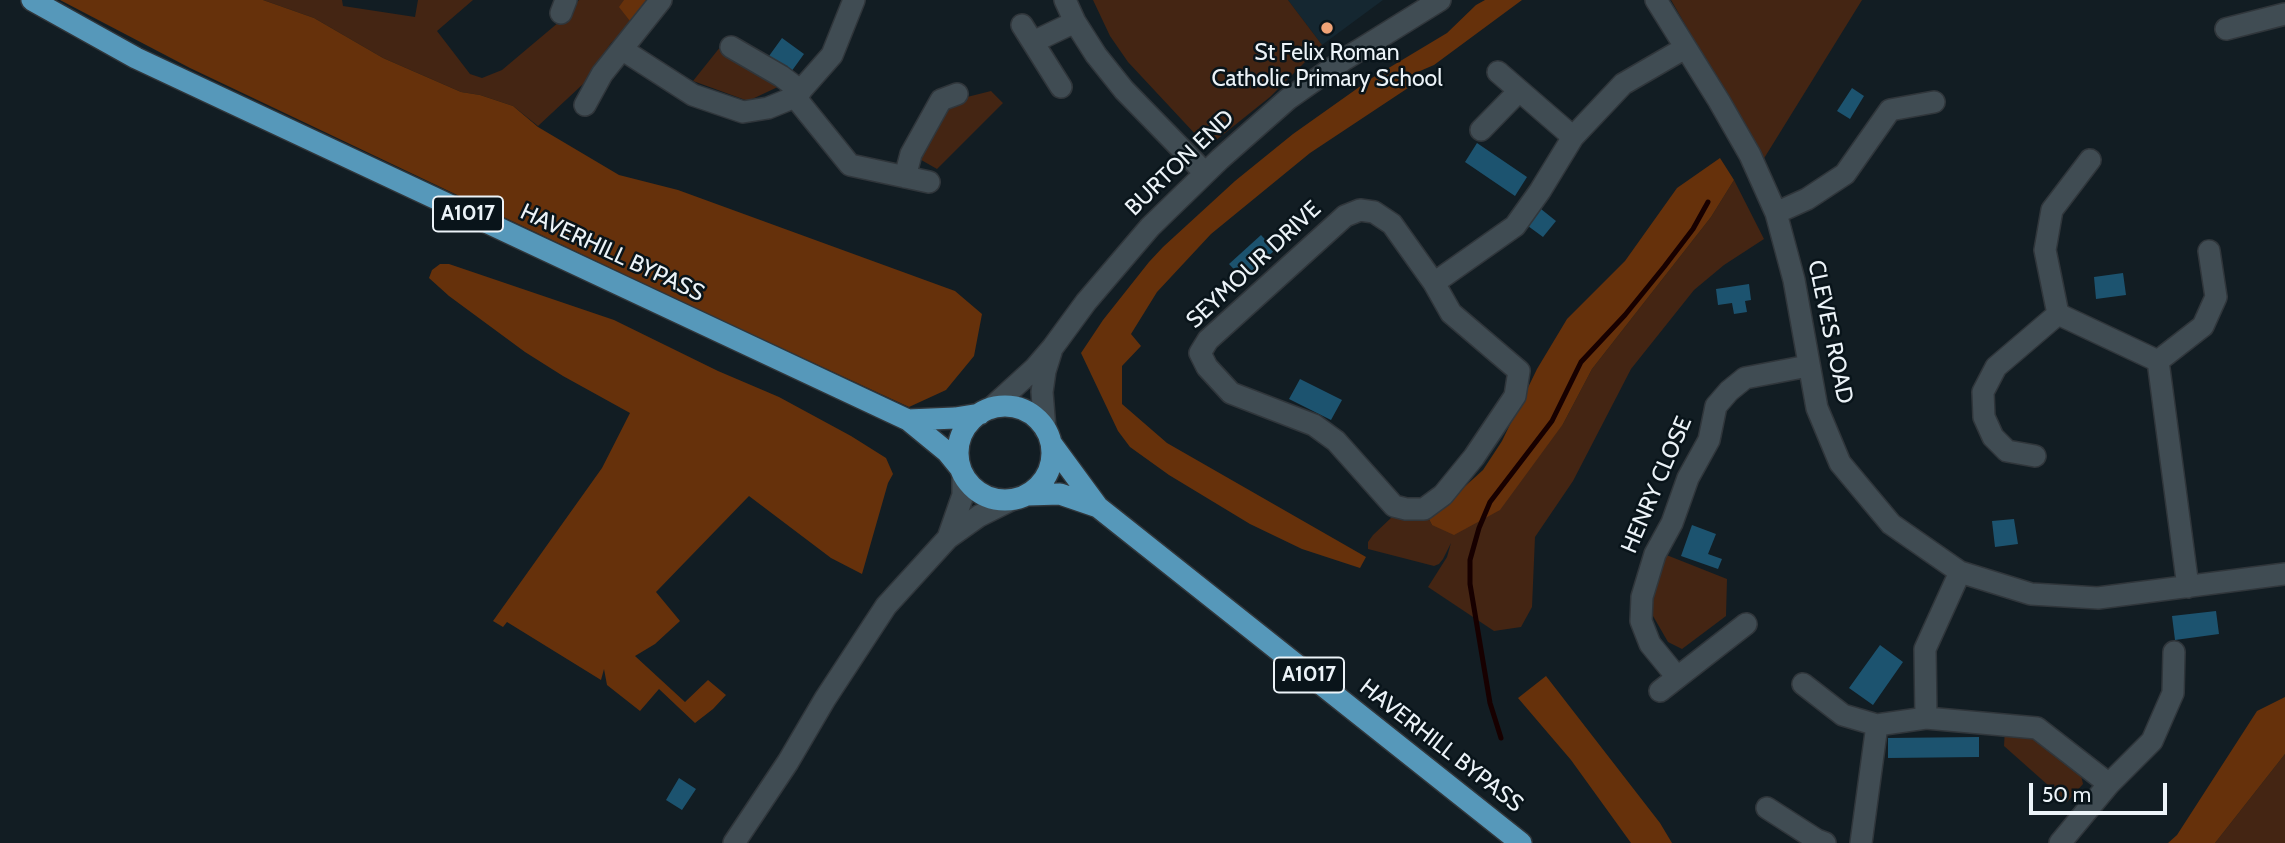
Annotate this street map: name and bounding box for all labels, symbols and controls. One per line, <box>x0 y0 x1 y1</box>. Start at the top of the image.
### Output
marker: St Felix Roman Catholic Primary School <box>1319 20 1335 36</box>
place label: St Felix Roman Catholic Primary School <box>1211 39 1443 93</box>
street label: BURTON END <box>1120 104 1240 222</box>
road number: A1017 <box>433 196 503 232</box>
street label: SEYMOUR DRIVE <box>1181 196 1327 334</box>
street label: HAVERHILL BYPASS <box>516 198 708 308</box>
street label: CLEVES ROAD <box>1801 258 1859 406</box>
street label: HENRY CLOSE <box>1616 412 1698 558</box>
road number: A1017 <box>1274 658 1344 692</box>
street label: HAVERHILL BYPASS <box>1354 674 1528 818</box>
scale bar <box>2033 770 2171 814</box>
text: 50 m <box>2042 782 2091 807</box>

